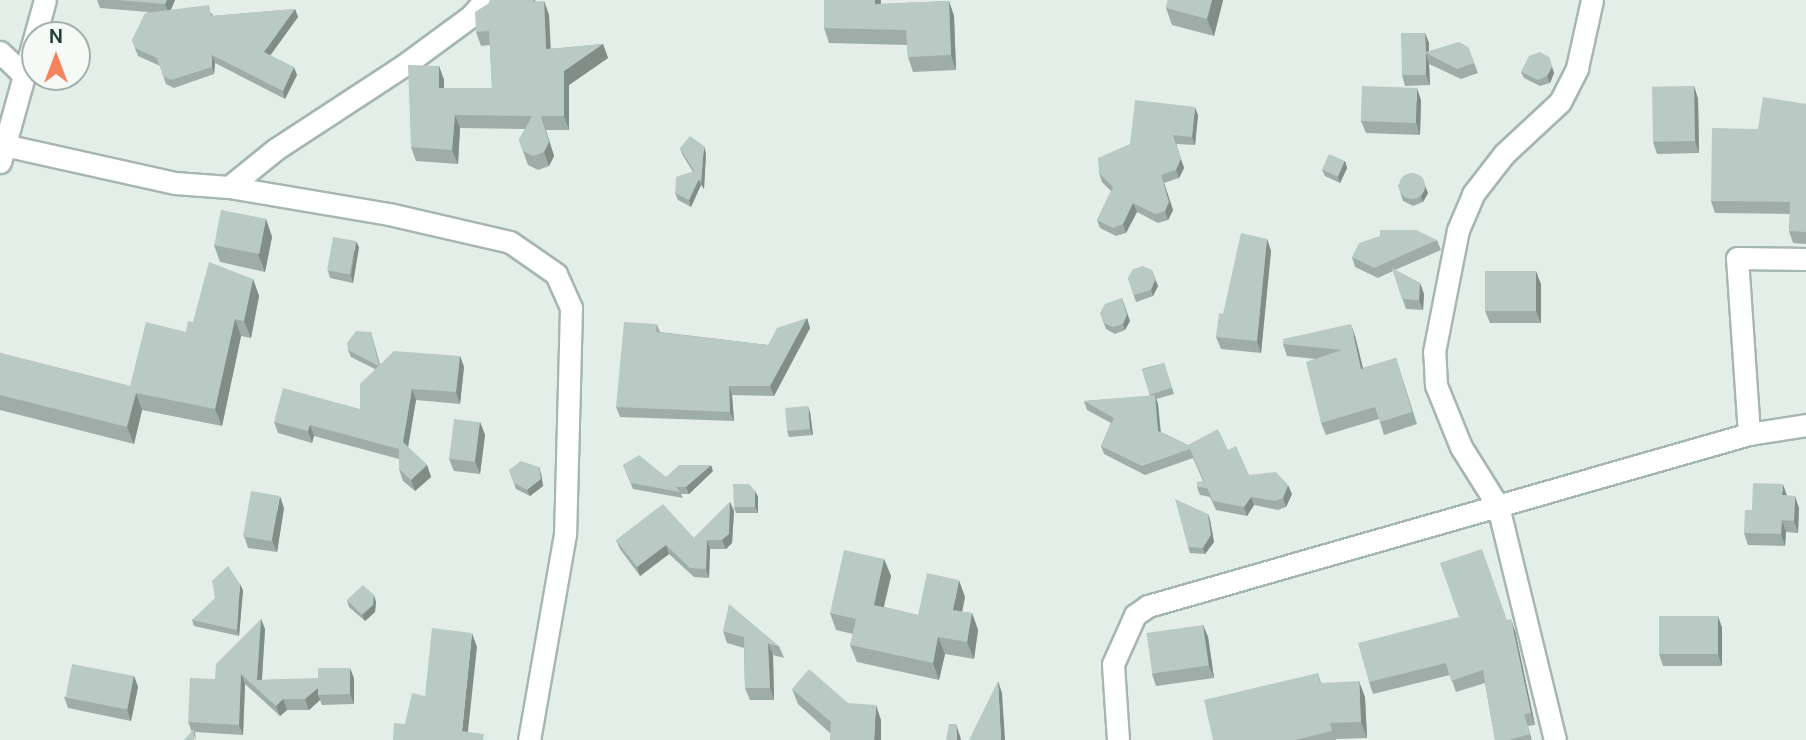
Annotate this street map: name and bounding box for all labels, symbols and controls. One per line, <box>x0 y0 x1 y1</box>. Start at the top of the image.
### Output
north arrow <box>21 21 91 91</box>
text: N <box>49 24 63 49</box>

